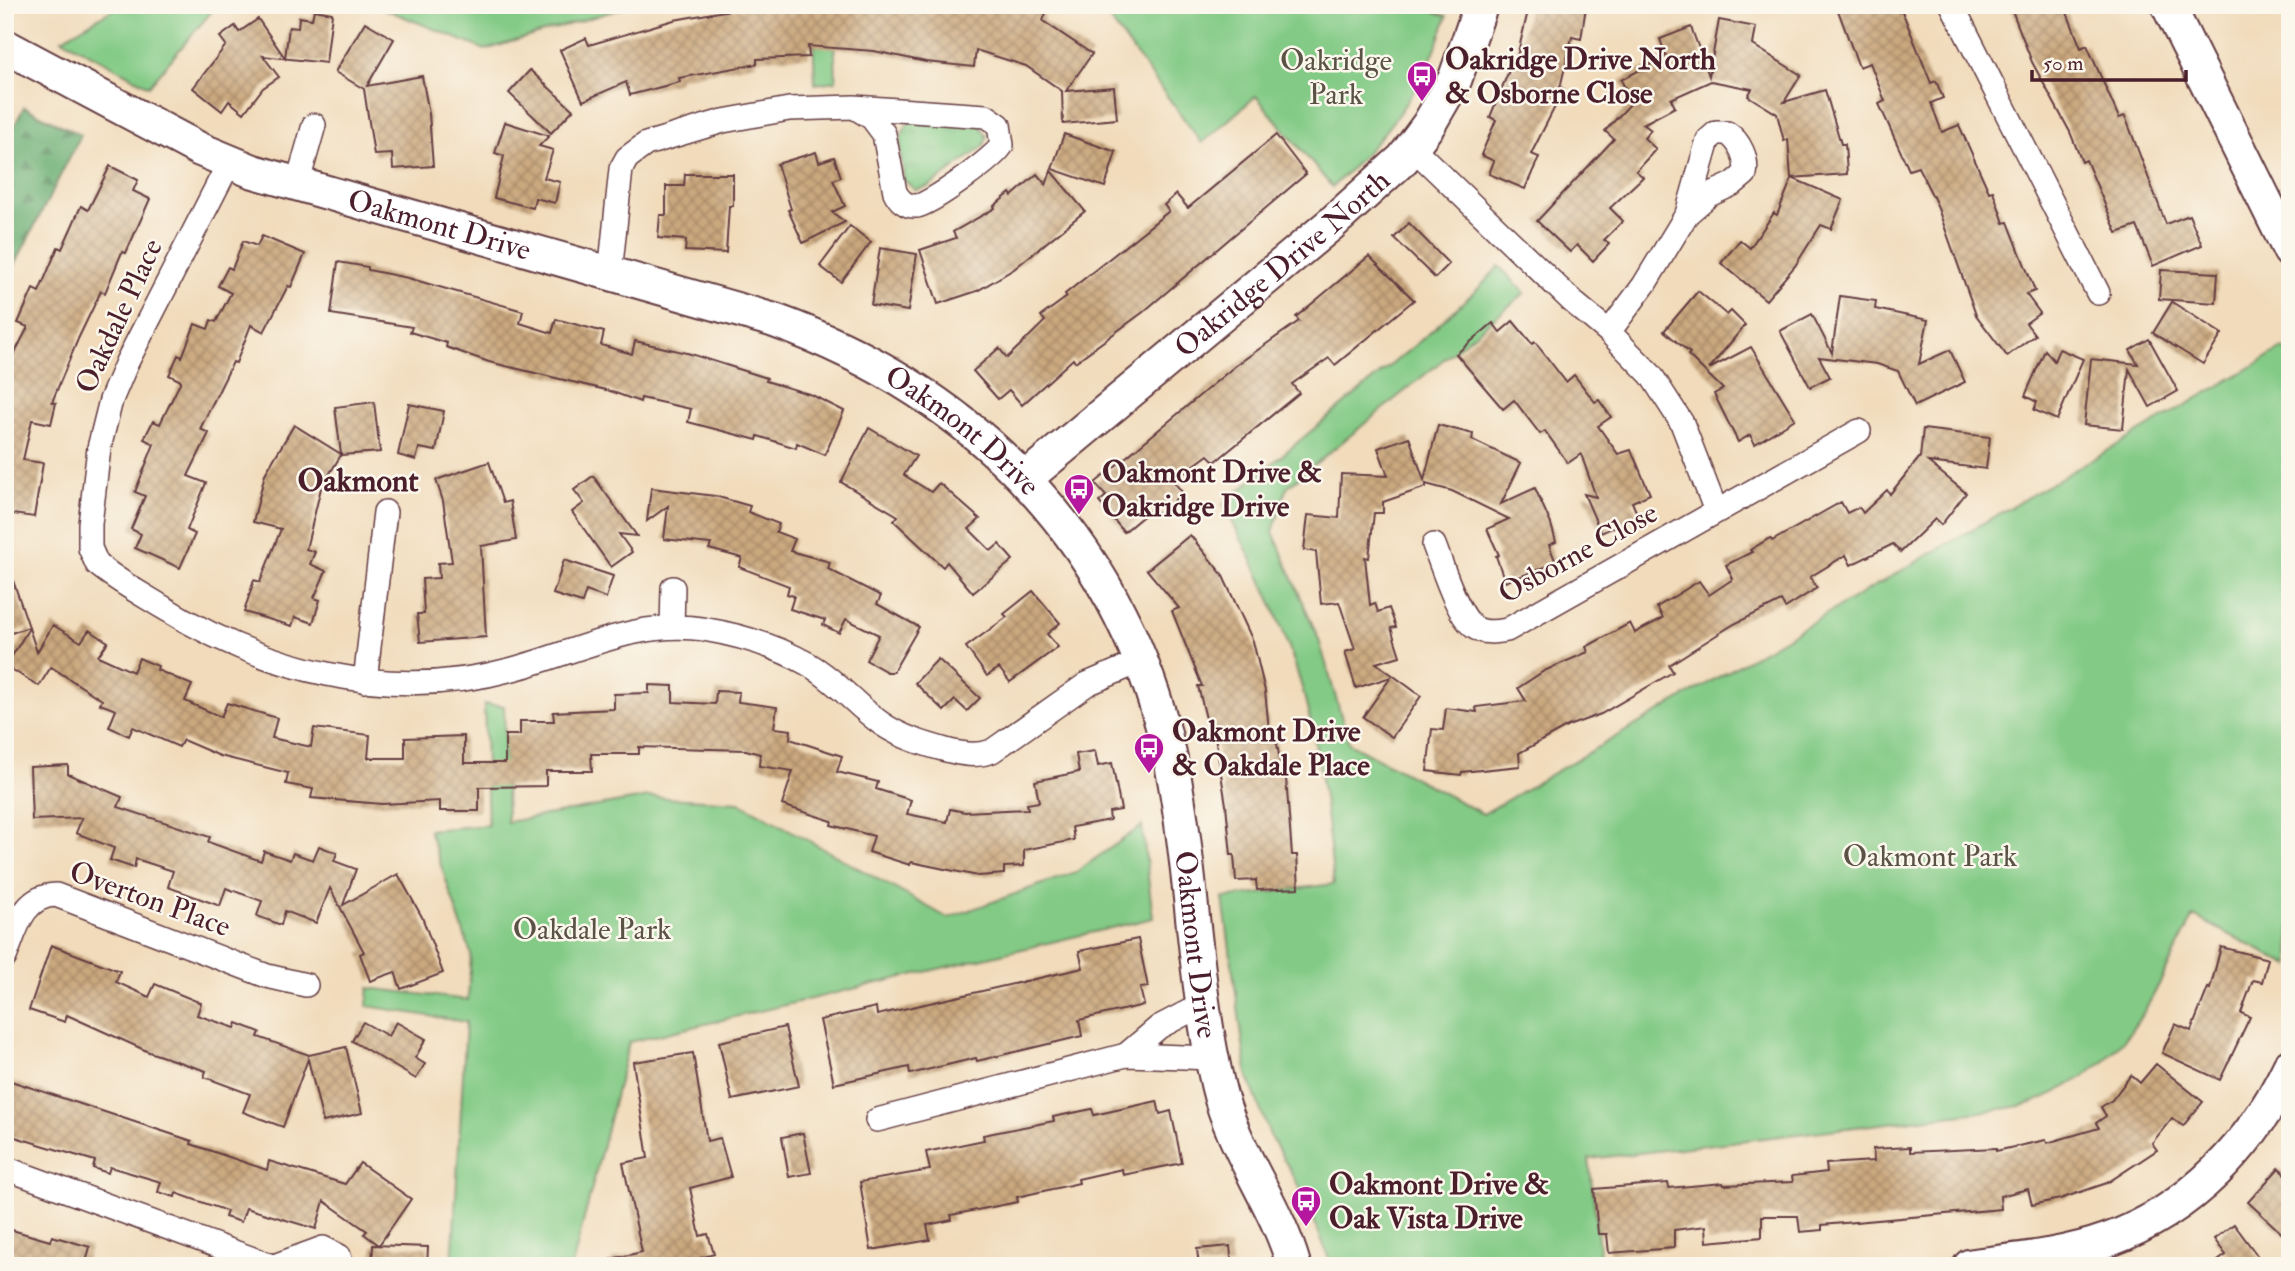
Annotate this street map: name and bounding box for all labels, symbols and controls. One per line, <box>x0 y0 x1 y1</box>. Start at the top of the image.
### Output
scale bar <box>2032 38 2186 82</box>
place label: Oakridge Drive North & Osborne Close <box>1445 41 1716 112</box>
park label: Oakridge Park <box>1280 42 1392 113</box>
text: 50 m <box>2043 50 2084 77</box>
bus stop icon: Oakridge Drive North & Osborne Close <box>1405 59 1439 103</box>
street label: Oakridge Drive North <box>1167 161 1397 365</box>
street label: Oakmont Drive <box>344 181 535 268</box>
street label: Oakdale Place <box>67 233 171 399</box>
street label: Oakmont Drive <box>879 357 1048 503</box>
place label: Oakmont Drive & Oakridge Drive <box>1102 454 1322 525</box>
district label: Oakmont <box>297 461 419 501</box>
bus stop icon: Oakmont Drive & Oakridge Drive <box>1062 472 1096 516</box>
street label: Osborne Close <box>1492 494 1664 612</box>
place label: Oakmont Drive & Oakdale Place <box>1172 713 1370 784</box>
bus stop icon: Oakmont Drive & Oakdale Place <box>1132 731 1166 775</box>
park label: Oakmont Park <box>1843 838 2017 875</box>
street label: Oakmont Drive <box>1167 849 1226 1041</box>
street label: Overton Place <box>64 853 236 945</box>
park label: Oakdale Park <box>513 911 671 948</box>
place label: Oakmont Drive & Oak Vista Drive <box>1329 1166 1549 1237</box>
bus stop icon: Oakmont Drive & Oak Vista Drive <box>1289 1184 1323 1228</box>

